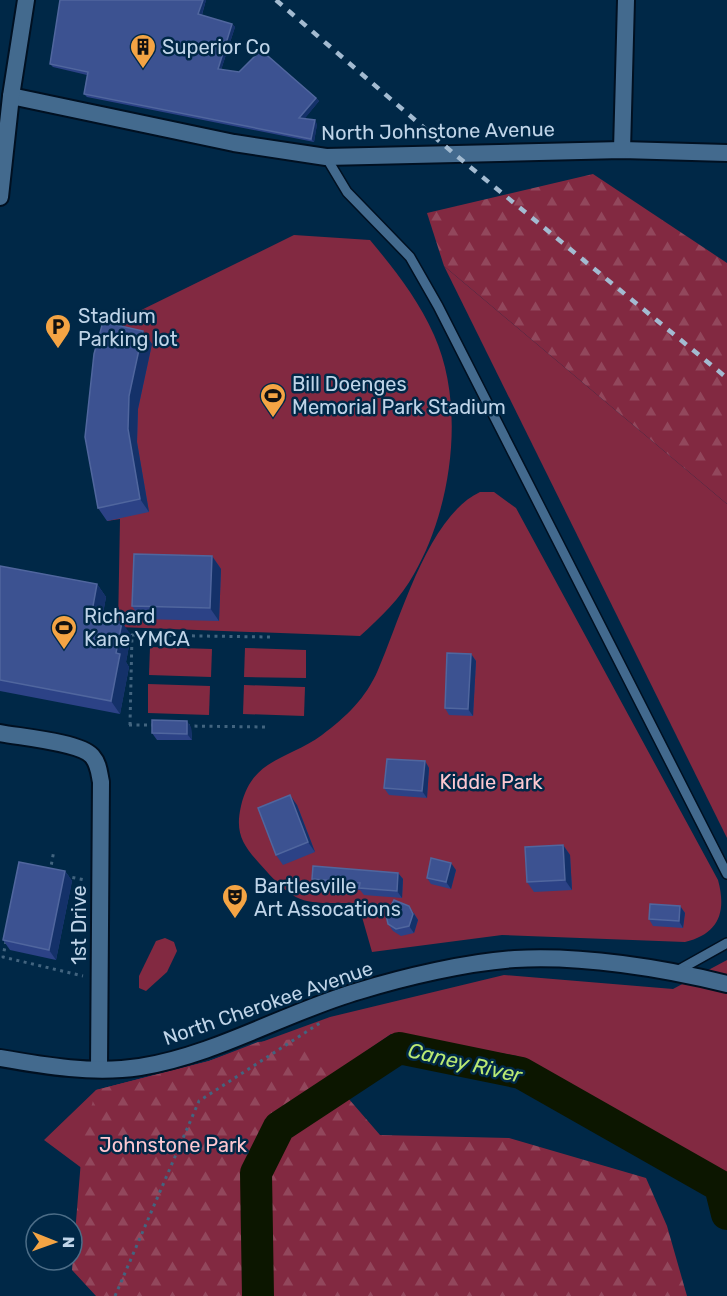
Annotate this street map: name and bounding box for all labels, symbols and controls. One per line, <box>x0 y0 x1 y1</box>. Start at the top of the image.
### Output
building icon: Superior Co <box>128 32 158 70</box>
place label: Superior Co <box>162 35 270 59</box>
street label: North Johnstone Avenue <box>321 117 555 145</box>
place label: Stadium Parking lot <box>78 304 178 351</box>
parking icon: Stadium Parking lot <box>43 312 73 350</box>
place label: Bill Doenges Memorial Park Stadium <box>292 372 506 419</box>
sports icon: Bill Doenges Memorial Park Stadium <box>258 381 288 419</box>
place label: Richard Kane YMCA <box>84 604 190 651</box>
sports icon: Richard Kane YMCA <box>49 613 79 651</box>
park label: Kiddie Park <box>439 770 543 794</box>
place label: Bartlesville Art Assocations <box>254 874 401 921</box>
theatre icon: Bartlesville Art Assocations <box>220 882 250 920</box>
street label: 1st Drive <box>67 885 91 965</box>
street label: North Cherokee Avenue <box>160 956 376 1050</box>
water label: Caney River <box>406 1037 526 1088</box>
park label: Johnstone Park <box>99 1133 248 1157</box>
north arrow <box>24 1212 84 1272</box>
text: N <box>59 1236 78 1248</box>

